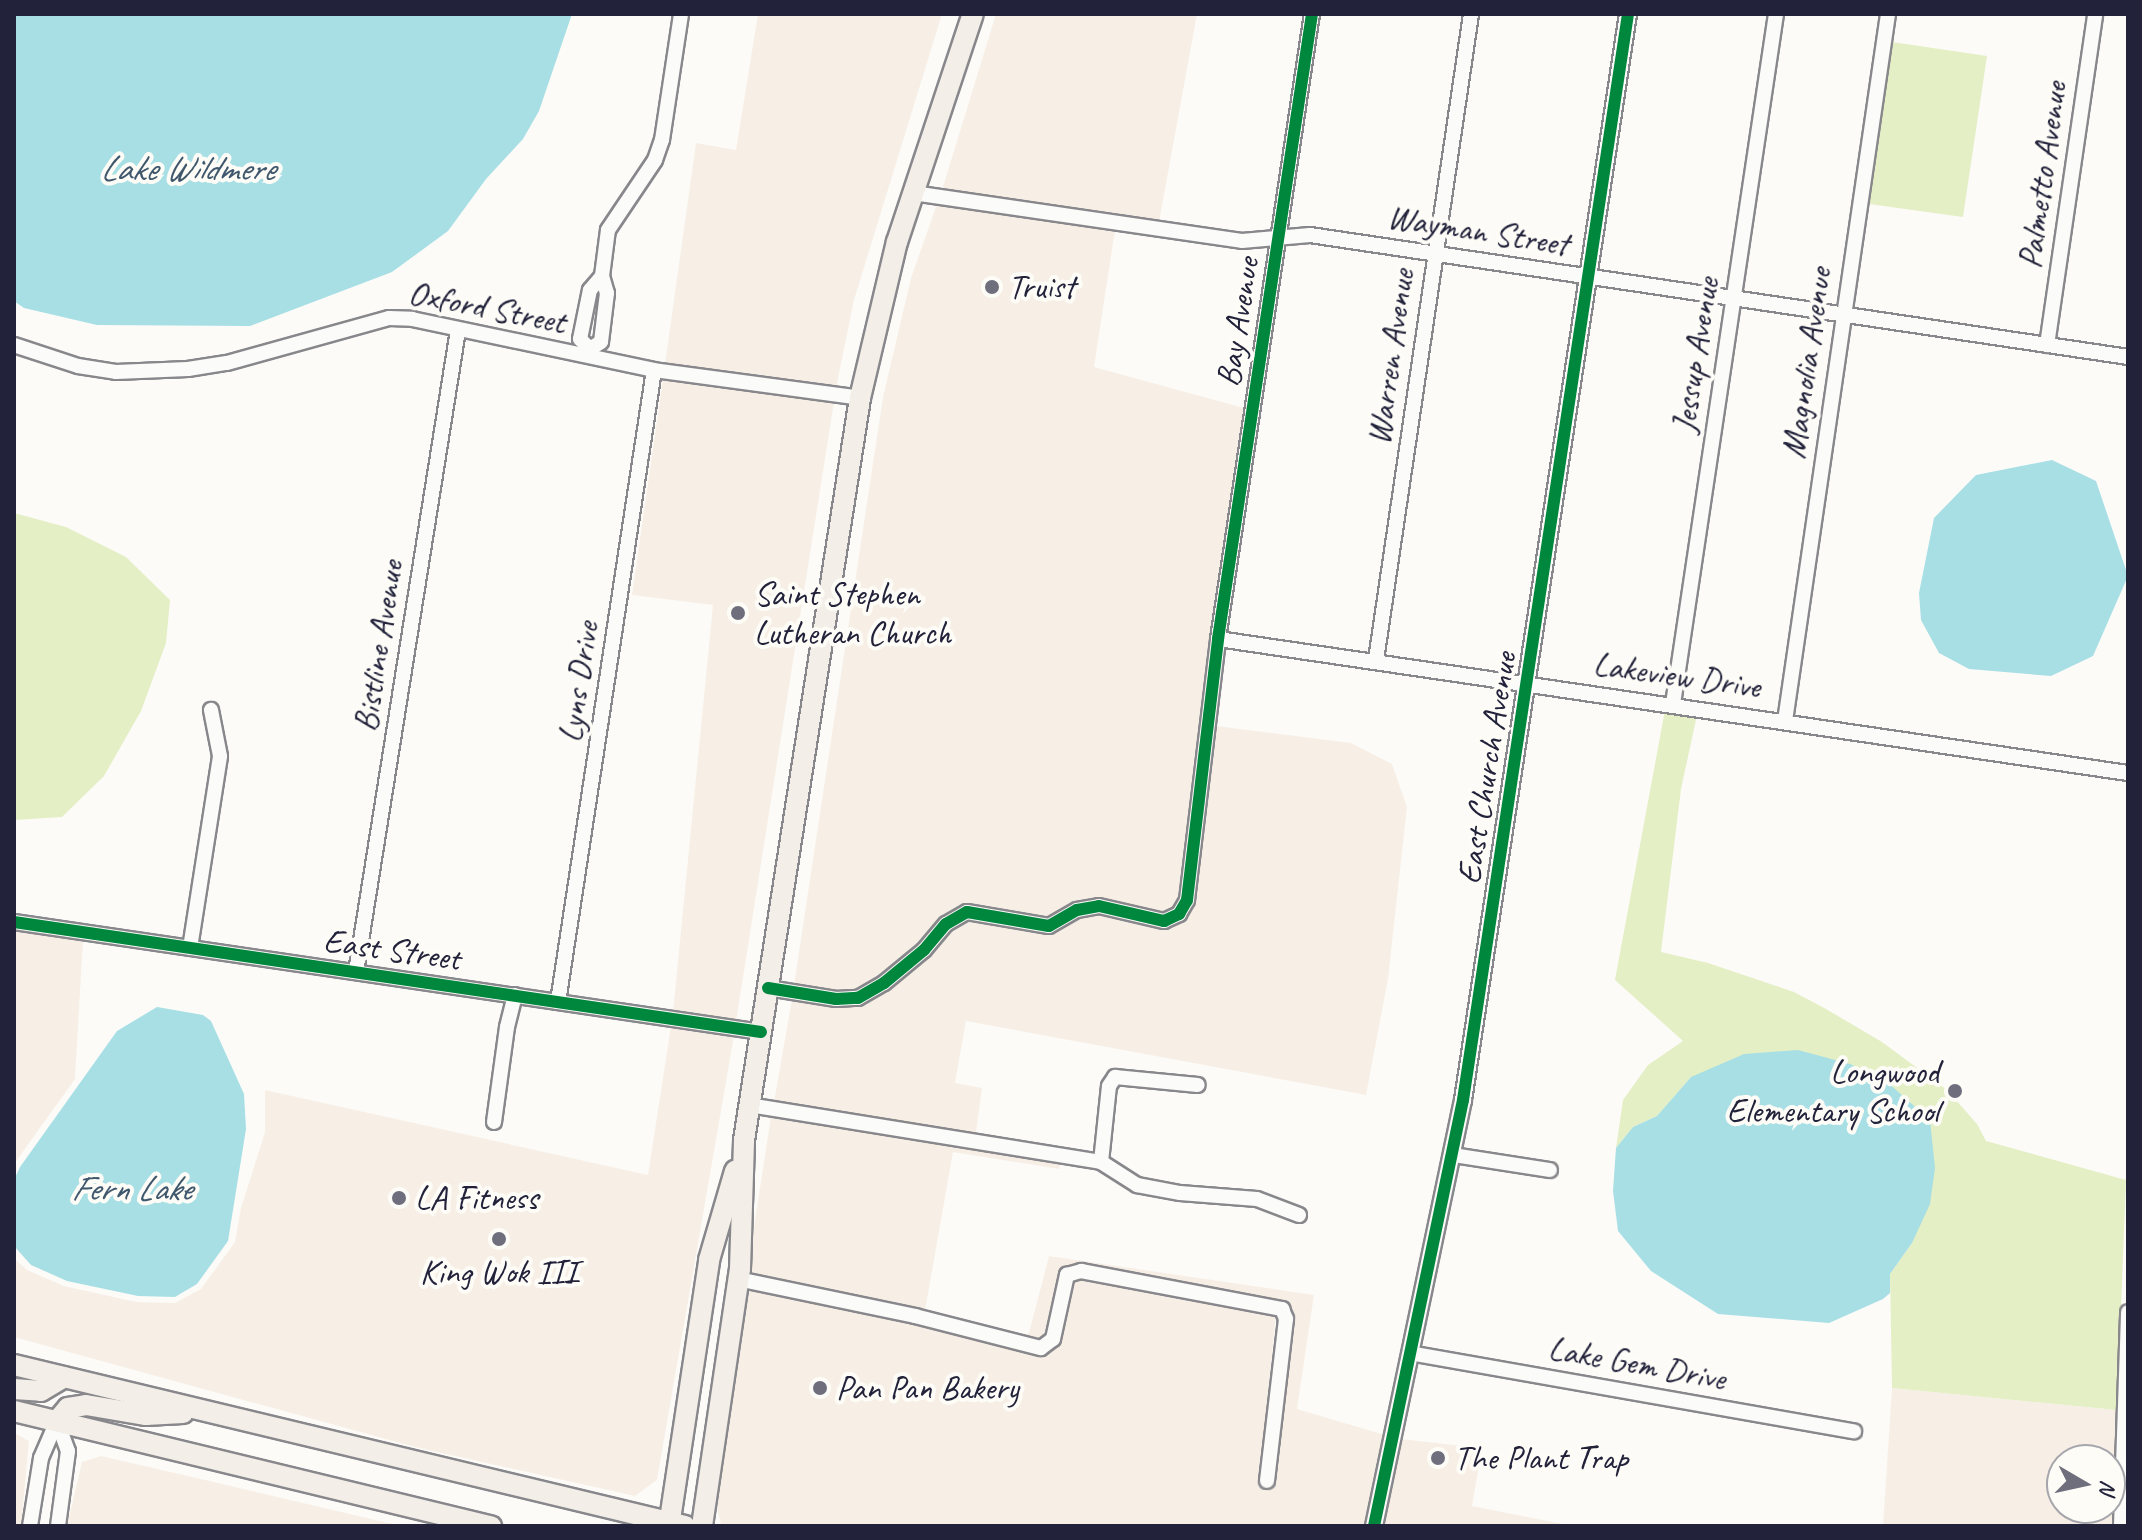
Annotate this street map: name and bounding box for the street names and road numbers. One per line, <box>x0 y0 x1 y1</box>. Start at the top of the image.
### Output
street label: Palmetto Avenue <box>2009 79 2075 271</box>
street label: Wayman Street <box>1385 196 1571 264</box>
street label: Bay Avenue <box>1207 255 1267 389</box>
street label: Magnolia Avenue <box>1772 265 1840 461</box>
street label: Warren Avenue <box>1358 267 1422 447</box>
street label: Oxford Street <box>405 272 569 342</box>
street label: Jessup Avenue <box>1663 275 1727 435</box>
street label: Bistline Avenue <box>344 558 412 734</box>
street label: Lyns Drive <box>549 619 607 745</box>
street label: Lakeview Drive <box>1591 643 1763 707</box>
street label: East Church Avenue <box>1447 649 1525 887</box>
street label: East Street <box>321 919 463 979</box>
street label: Lake Gem Drive <box>1546 1328 1728 1398</box>

